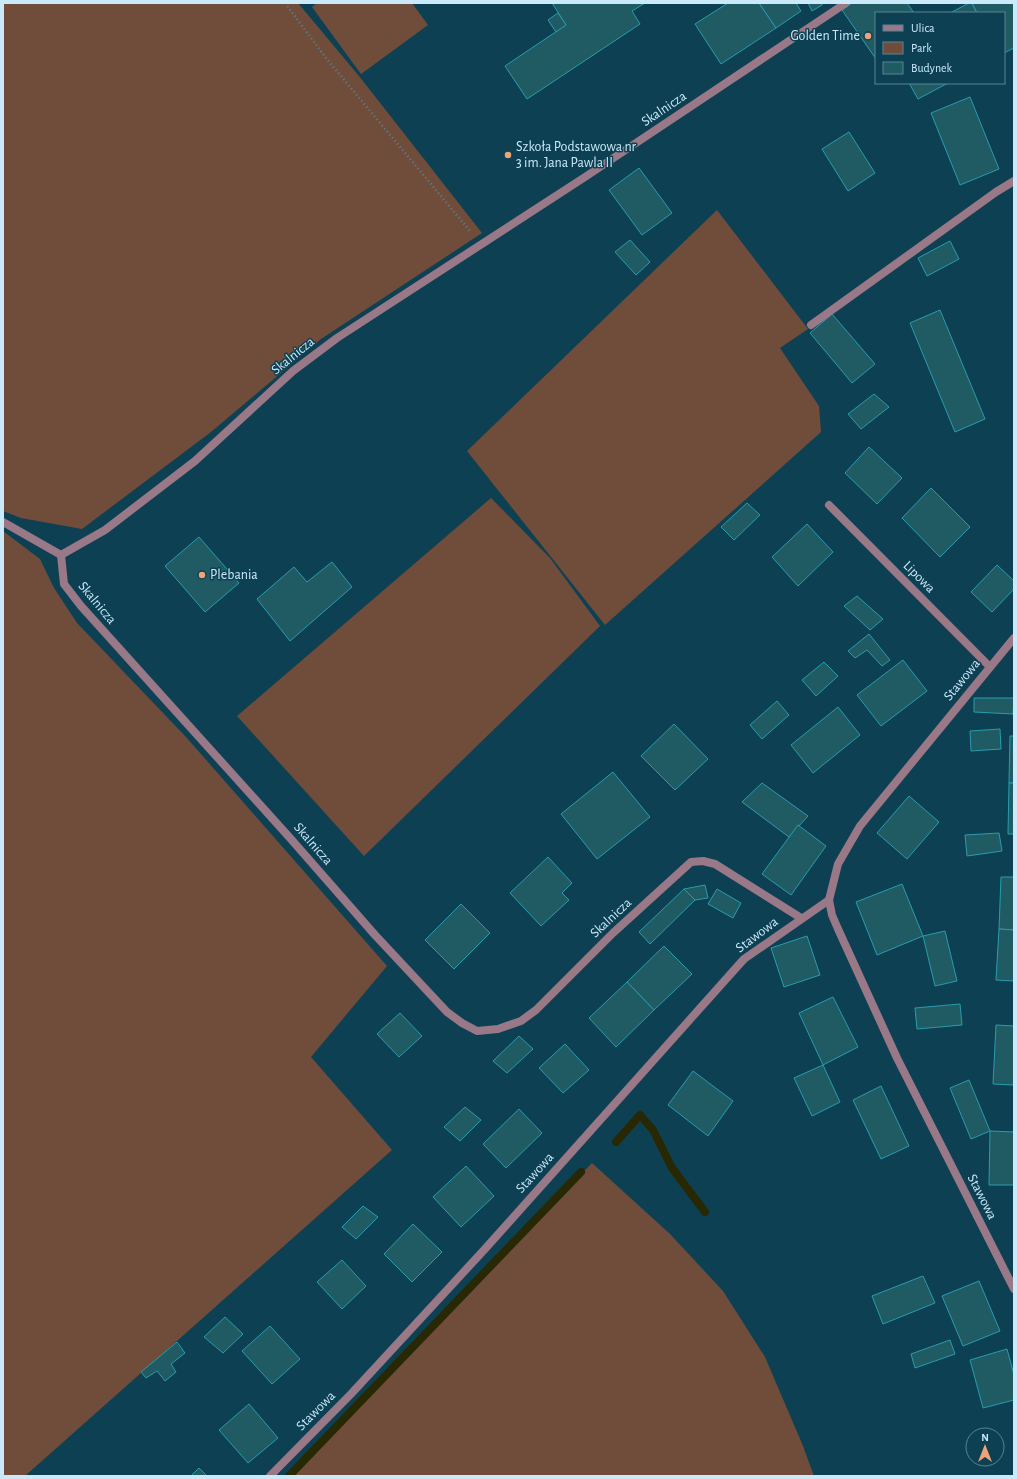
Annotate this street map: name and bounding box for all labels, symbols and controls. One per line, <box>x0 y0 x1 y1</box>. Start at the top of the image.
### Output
legend <box>875 12 1005 84</box>
text: Ulica <box>911 22 935 34</box>
place label: Golden Time <box>790 29 860 43</box>
marker: Golden Time <box>863 31 873 41</box>
text: Park <box>911 42 932 54</box>
text: Budynek <box>911 62 953 75</box>
street label: Skalnicza <box>639 89 689 129</box>
place label: Szkoła Podstawowa nr 3 im. Jana Pawla II <box>516 140 637 170</box>
marker: Szkoła Podstawowa nr 3 im. Jana Pawla II <box>503 150 513 160</box>
street label: Skalnicza <box>269 334 318 377</box>
street label: Lipowa <box>900 558 938 596</box>
place label: Plebania <box>210 568 258 582</box>
marker: Plebania <box>197 570 207 580</box>
street label: Skalnicza <box>75 579 119 627</box>
street label: Stawowa <box>941 656 983 703</box>
street label: Skalnicza <box>291 820 335 868</box>
street label: Skalnicza <box>588 895 635 940</box>
street label: Stawowa <box>733 914 781 955</box>
street label: Stawowa <box>513 1150 557 1196</box>
street label: Stawowa <box>965 1172 1000 1222</box>
street label: Stawowa <box>294 1388 339 1433</box>
north arrow <box>965 1427 1005 1467</box>
text: N <box>981 1432 989 1443</box>

